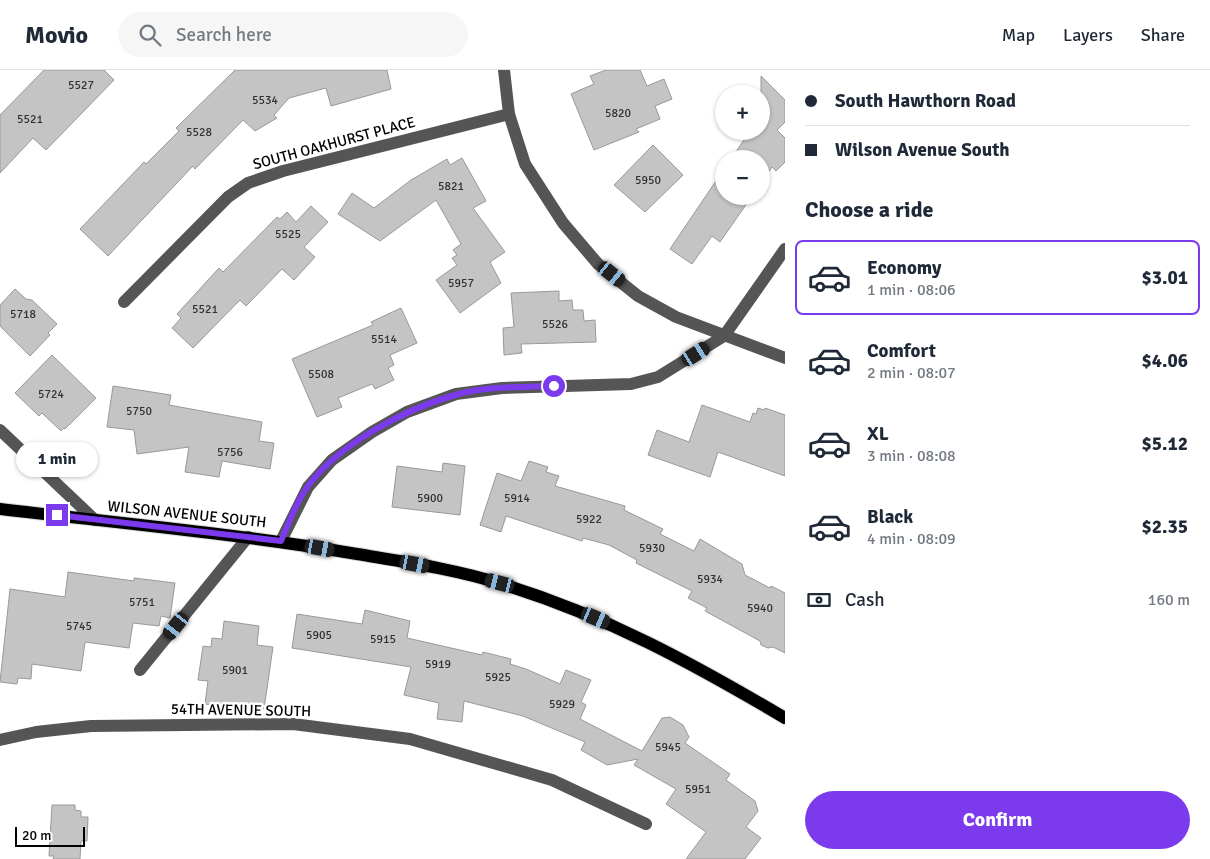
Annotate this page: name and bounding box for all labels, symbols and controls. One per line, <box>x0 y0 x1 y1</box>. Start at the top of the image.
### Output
search box <box>118 12 468 57</box>
text: Movio <box>25 20 88 50</box>
icon: search <box>136 21 164 49</box>
text: Search here <box>176 23 272 47</box>
text: Map <box>1002 24 1035 46</box>
text: Layers <box>1063 24 1113 46</box>
text: Share <box>1141 24 1185 46</box>
house number: 5527 <box>68 78 94 93</box>
map controls <box>715 85 770 205</box>
button: + <box>715 85 770 140</box>
text: South Hawthorn Road <box>835 89 1016 113</box>
house number: 5534 <box>252 93 278 108</box>
house number: 5820 <box>605 106 631 121</box>
house number: 5521 <box>17 112 43 127</box>
street label: SOUTH OAKHURST PLACE <box>251 113 417 173</box>
house number: 5528 <box>186 125 212 140</box>
text: Wilson Avenue South <box>835 138 1010 162</box>
button: − <box>715 150 770 205</box>
house number: 5950 <box>635 173 661 188</box>
house number: 5821 <box>438 179 464 194</box>
text: Choose a ride <box>805 196 933 223</box>
house number: 5525 <box>275 227 301 242</box>
icon: car <box>807 255 852 300</box>
text: Economy <box>867 256 941 280</box>
car <box>595 259 628 289</box>
text: $3.01 <box>1142 266 1188 290</box>
house number: 5957 <box>448 276 474 291</box>
text: 1 min · 08:06 <box>867 280 956 300</box>
house number: 5521 <box>192 302 218 317</box>
house number: 5718 <box>10 307 36 322</box>
house number: 5526 <box>542 317 568 332</box>
house number: 5514 <box>371 332 397 347</box>
icon: car <box>807 338 852 383</box>
text: Comfort <box>867 339 936 363</box>
car <box>679 340 712 368</box>
text: $4.06 <box>1142 349 1188 373</box>
text: 2 min · 08:07 <box>867 363 956 383</box>
house number: 5508 <box>308 367 334 382</box>
route start <box>543 375 565 397</box>
house number: 5724 <box>38 387 64 402</box>
house number: 5750 <box>126 404 152 419</box>
icon: car <box>807 421 852 466</box>
text: XL <box>867 422 889 446</box>
text: $5.12 <box>1142 432 1188 456</box>
callout: 1 min <box>16 442 98 478</box>
house number: 5756 <box>217 445 243 460</box>
text: 3 min · 08:08 <box>867 446 956 466</box>
text: 1 min <box>38 449 76 469</box>
house number: 5900 <box>417 491 443 506</box>
house number: 5914 <box>504 491 530 506</box>
street label: WILSON AVENUE SOUTH <box>107 497 267 531</box>
route end <box>46 504 68 526</box>
icon: car <box>807 504 852 549</box>
text: Black <box>867 505 913 529</box>
house number: 5922 <box>576 512 602 527</box>
text: $2.35 <box>1142 515 1188 539</box>
text: 4 min · 08:09 <box>867 529 956 549</box>
car <box>303 538 336 558</box>
house number: 5930 <box>639 541 665 556</box>
car <box>398 554 431 574</box>
car <box>483 572 516 594</box>
house number: 5934 <box>697 572 723 587</box>
icon: cash <box>805 586 833 614</box>
text: Cash <box>845 588 885 612</box>
text: 160 m <box>1148 590 1190 610</box>
house number: 5751 <box>129 595 155 610</box>
house number: 5940 <box>747 601 773 616</box>
car <box>579 605 612 631</box>
car <box>160 610 191 642</box>
house number: 5745 <box>66 619 92 634</box>
house number: 5905 <box>306 628 332 643</box>
house number: 5915 <box>370 632 396 647</box>
house number: 5919 <box>425 657 451 672</box>
house number: 5901 <box>222 663 248 678</box>
house number: 5925 <box>485 670 511 685</box>
house number: 5929 <box>549 697 575 712</box>
street label: 54TH AVENUE SOUTH <box>171 700 311 720</box>
house number: 5945 <box>655 740 681 755</box>
house number: 5951 <box>685 782 711 797</box>
button: Confirm <box>805 791 1190 849</box>
scale bar <box>15 824 85 847</box>
text: 20 m <box>22 827 51 844</box>

